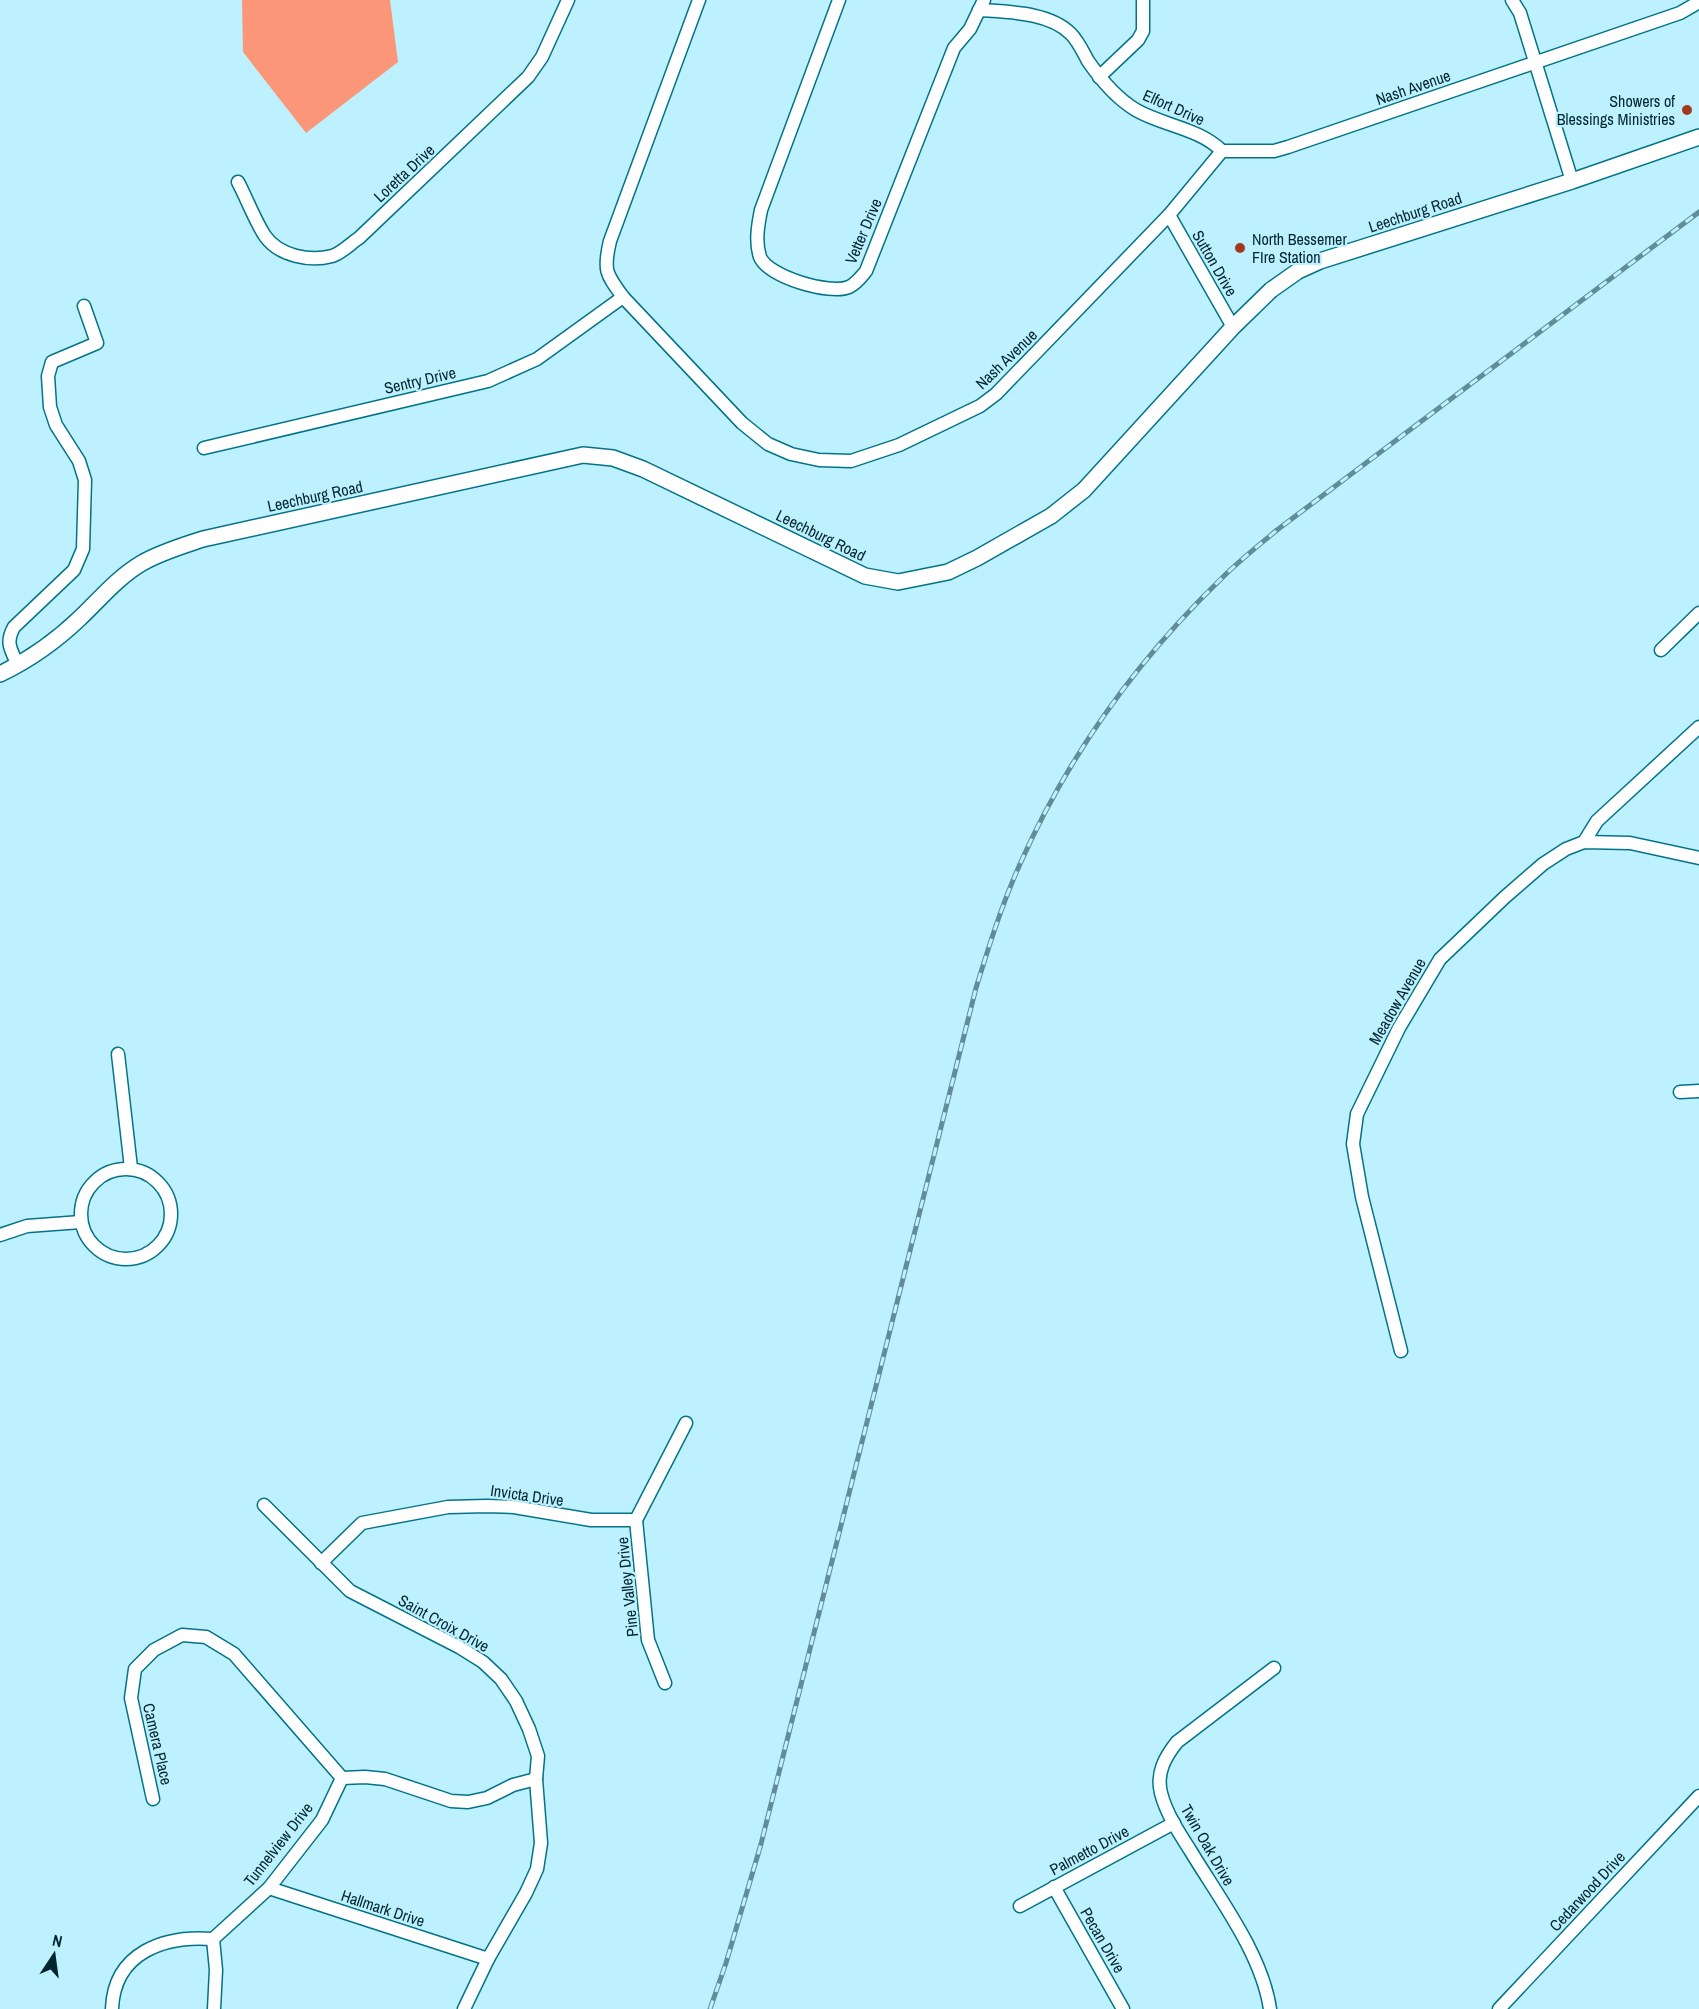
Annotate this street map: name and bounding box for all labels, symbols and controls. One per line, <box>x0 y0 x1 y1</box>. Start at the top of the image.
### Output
street label: Nash Avenue <box>1373 64 1453 110</box>
street label: Elfort Drive <box>1140 84 1208 130</box>
place label: Showers of Blessings Ministries <box>1557 90 1675 130</box>
marker: Showers of Blessings Ministries <box>1680 103 1694 117</box>
street label: Loretta Drive <box>369 139 439 207</box>
street label: Leechburg Road <box>1365 187 1465 237</box>
street label: Vetter Drive <box>839 195 887 267</box>
street label: Sutton Drive <box>1187 226 1243 300</box>
place label: North Bessemer FIre Station <box>1252 228 1347 268</box>
marker: North Bessemer FIre Station <box>1233 241 1247 255</box>
street label: Nash Avenue <box>970 324 1042 394</box>
street label: Sentry Drive <box>382 361 458 399</box>
street label: Leechburg Road <box>265 475 365 517</box>
street label: Leechburg Road <box>773 504 869 566</box>
street label: Meadow Avenue <box>1363 954 1431 1048</box>
street label: Invicta Drive <box>489 1479 565 1511</box>
street label: Pine Valley Drive <box>611 1536 643 1638</box>
street label: Saint Croix Drive <box>395 1589 493 1657</box>
street label: Camera Place <box>138 1701 178 1787</box>
street label: Tunnelview Drive <box>238 1797 318 1891</box>
street label: Twin Oak Drive <box>1176 1800 1240 1890</box>
street label: Palmetto Drive <box>1046 1820 1132 1880</box>
street label: Cedarwood Drive <box>1544 1846 1630 1936</box>
street label: Hallmark Drive <box>338 1884 428 1932</box>
street label: Pecan Drive <box>1075 1903 1131 1977</box>
north arrow <box>24 1925 84 1985</box>
text: N <box>50 1929 64 1952</box>

